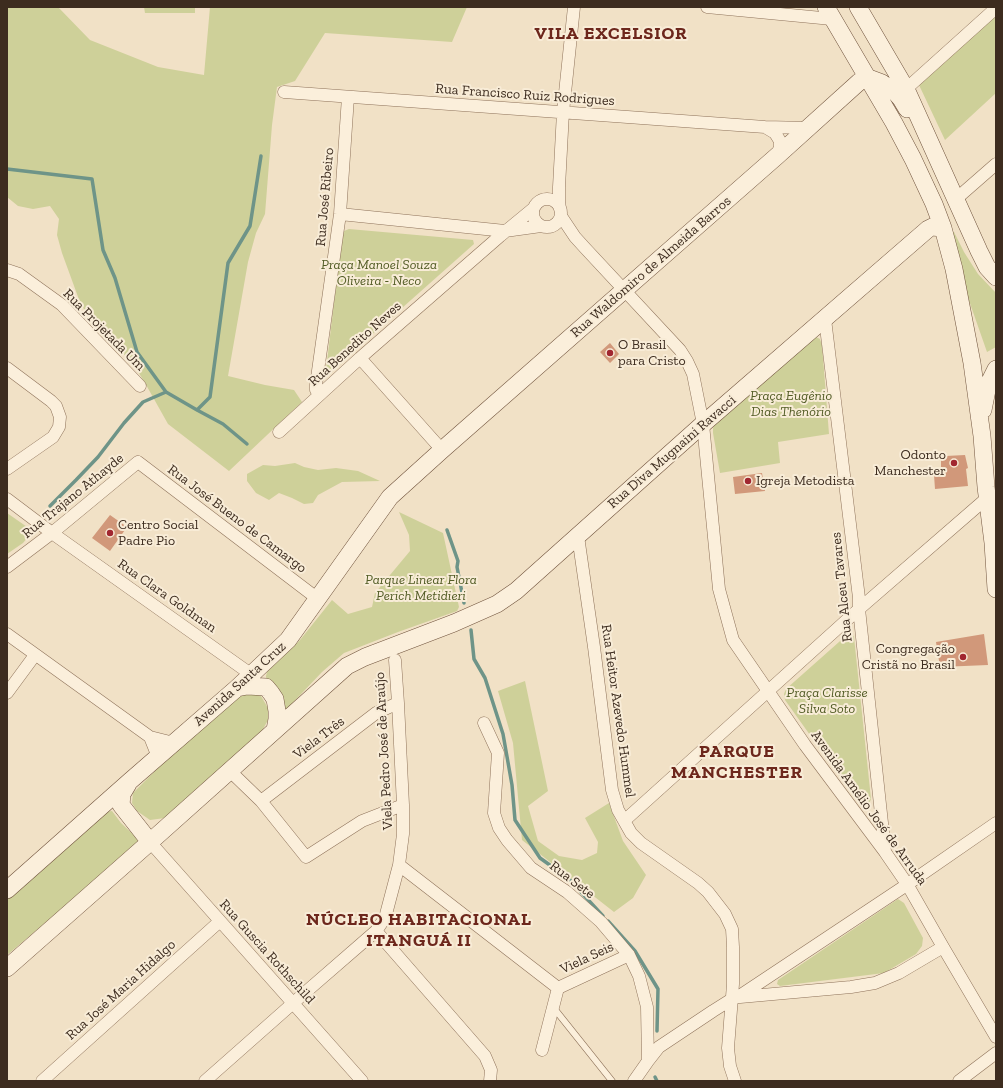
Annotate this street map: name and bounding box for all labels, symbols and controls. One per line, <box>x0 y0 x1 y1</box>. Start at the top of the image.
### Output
district label: VILA EXCELSIOR <box>534 23 688 45</box>
street label: Rua Francisco Ruiz Rodrigues <box>435 80 615 110</box>
street label: Rua José Ribeiro <box>312 147 338 247</box>
street label: Rua Waldomiro de Almeida Barros <box>567 193 735 341</box>
park label: Praça Manoel Souza Oliveira - Neco <box>321 257 437 290</box>
street label: Rua Projetada Um <box>60 286 148 374</box>
street label: Rua Benedito Neves <box>305 298 405 390</box>
place label: O Brasil para Cristo <box>618 337 686 370</box>
marker: O Brasil para Cristo <box>605 348 615 358</box>
park label: Praça Eugênio Dias Thenório <box>750 388 832 420</box>
street label: Rua Diva Mugnaini Ravacci <box>604 392 740 512</box>
place label: Odonto Manchester <box>874 447 946 480</box>
street label: Rua Trajano Athayde <box>19 450 127 542</box>
marker: Odonto Manchester <box>949 458 959 468</box>
street label: Rua José Bueno de Camargo <box>164 461 310 577</box>
place label: Igreja Metodista <box>756 473 854 489</box>
marker: Igreja Metodista <box>743 476 753 486</box>
place label: Centro Social Padre Pio <box>118 517 199 550</box>
marker: Centro Social Padre Pio <box>105 528 115 538</box>
street label: Rua Alceu Tavares <box>828 531 856 643</box>
street label: Rua Clara Goldman <box>114 556 220 636</box>
park label: Parque Linear Flora Perich Metidieri <box>365 572 477 604</box>
street label: Rua Heitor Azevedo Hummel <box>598 623 638 799</box>
street label: Avenida Santa Cruz <box>190 638 290 730</box>
place label: Congregação Cristã no Brasil <box>862 641 955 674</box>
marker: Congregação Cristã no Brasil <box>958 652 968 662</box>
street label: Viela Pedro José de Araújo <box>371 672 397 830</box>
park label: Praça Clarisse Silva Soto <box>786 685 868 718</box>
street label: Viela Três <box>290 713 348 763</box>
street label: Avenida Amélio José de Arruda <box>807 727 931 889</box>
district label: PARQUE MANCHESTER <box>671 741 803 784</box>
street label: Rua Sete <box>546 858 598 902</box>
street label: Rua Guscia Rothschild <box>216 896 318 1008</box>
district label: NÚCLEO HABITACIONAL ITANGUÁ II <box>306 909 532 952</box>
street label: Rua José Maria Hidalgo <box>63 936 179 1044</box>
street label: Viela Seis <box>558 938 616 978</box>

